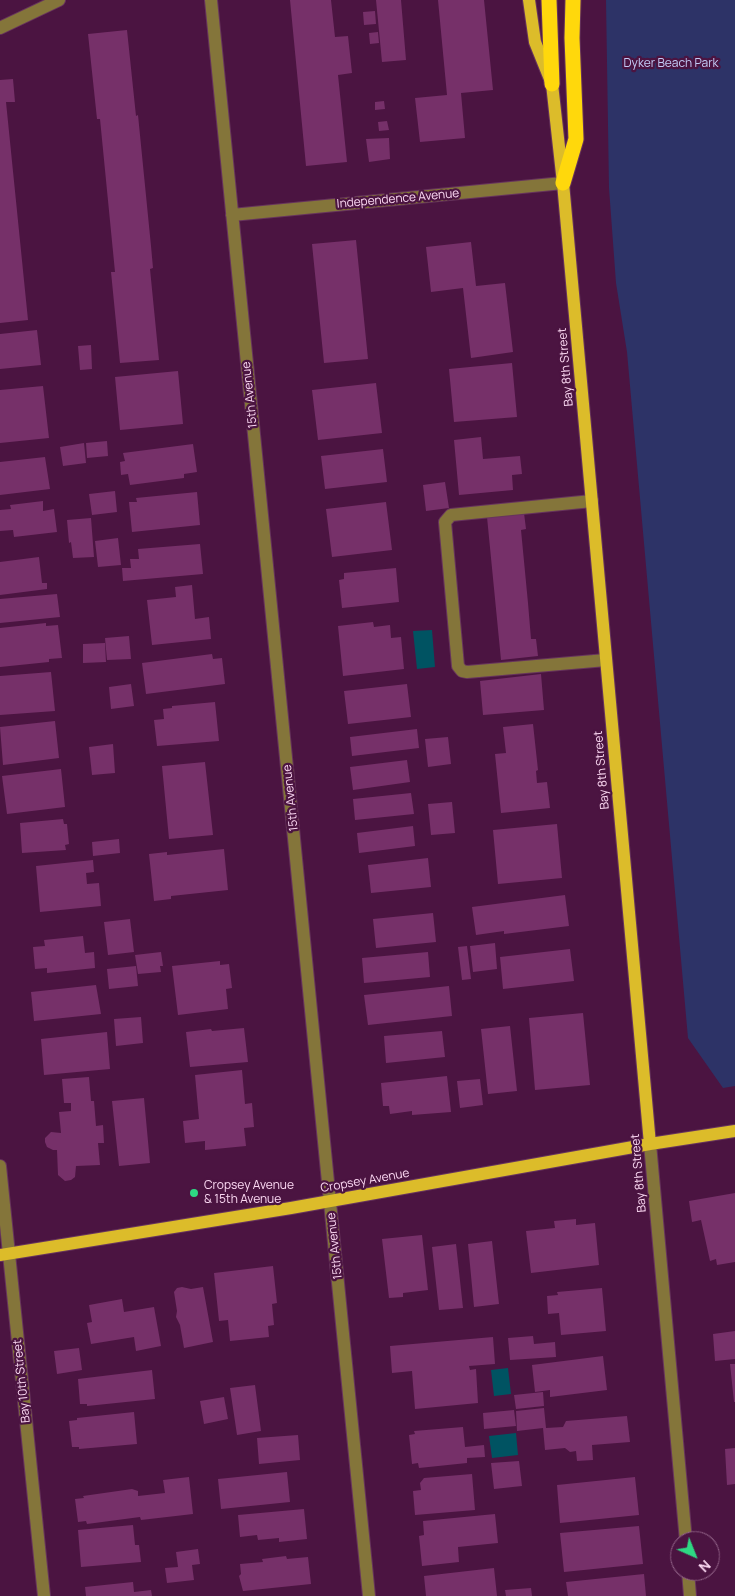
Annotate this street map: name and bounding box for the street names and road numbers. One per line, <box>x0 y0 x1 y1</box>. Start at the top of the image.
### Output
street label: Independence Avenue <box>336 186 460 212</box>
street label: Bay 8th Street <box>555 327 577 407</box>
street label: 15th Avenue <box>239 361 261 429</box>
street label: Bay 8th Street <box>591 730 613 810</box>
street label: 15th Avenue <box>280 764 302 832</box>
street label: Bay 8th Street <box>628 1133 650 1213</box>
street label: Cropsey Avenue <box>319 1166 411 1196</box>
street label: 15th Avenue <box>324 1212 346 1280</box>
street label: Bay 10th Street <box>10 1338 34 1424</box>

